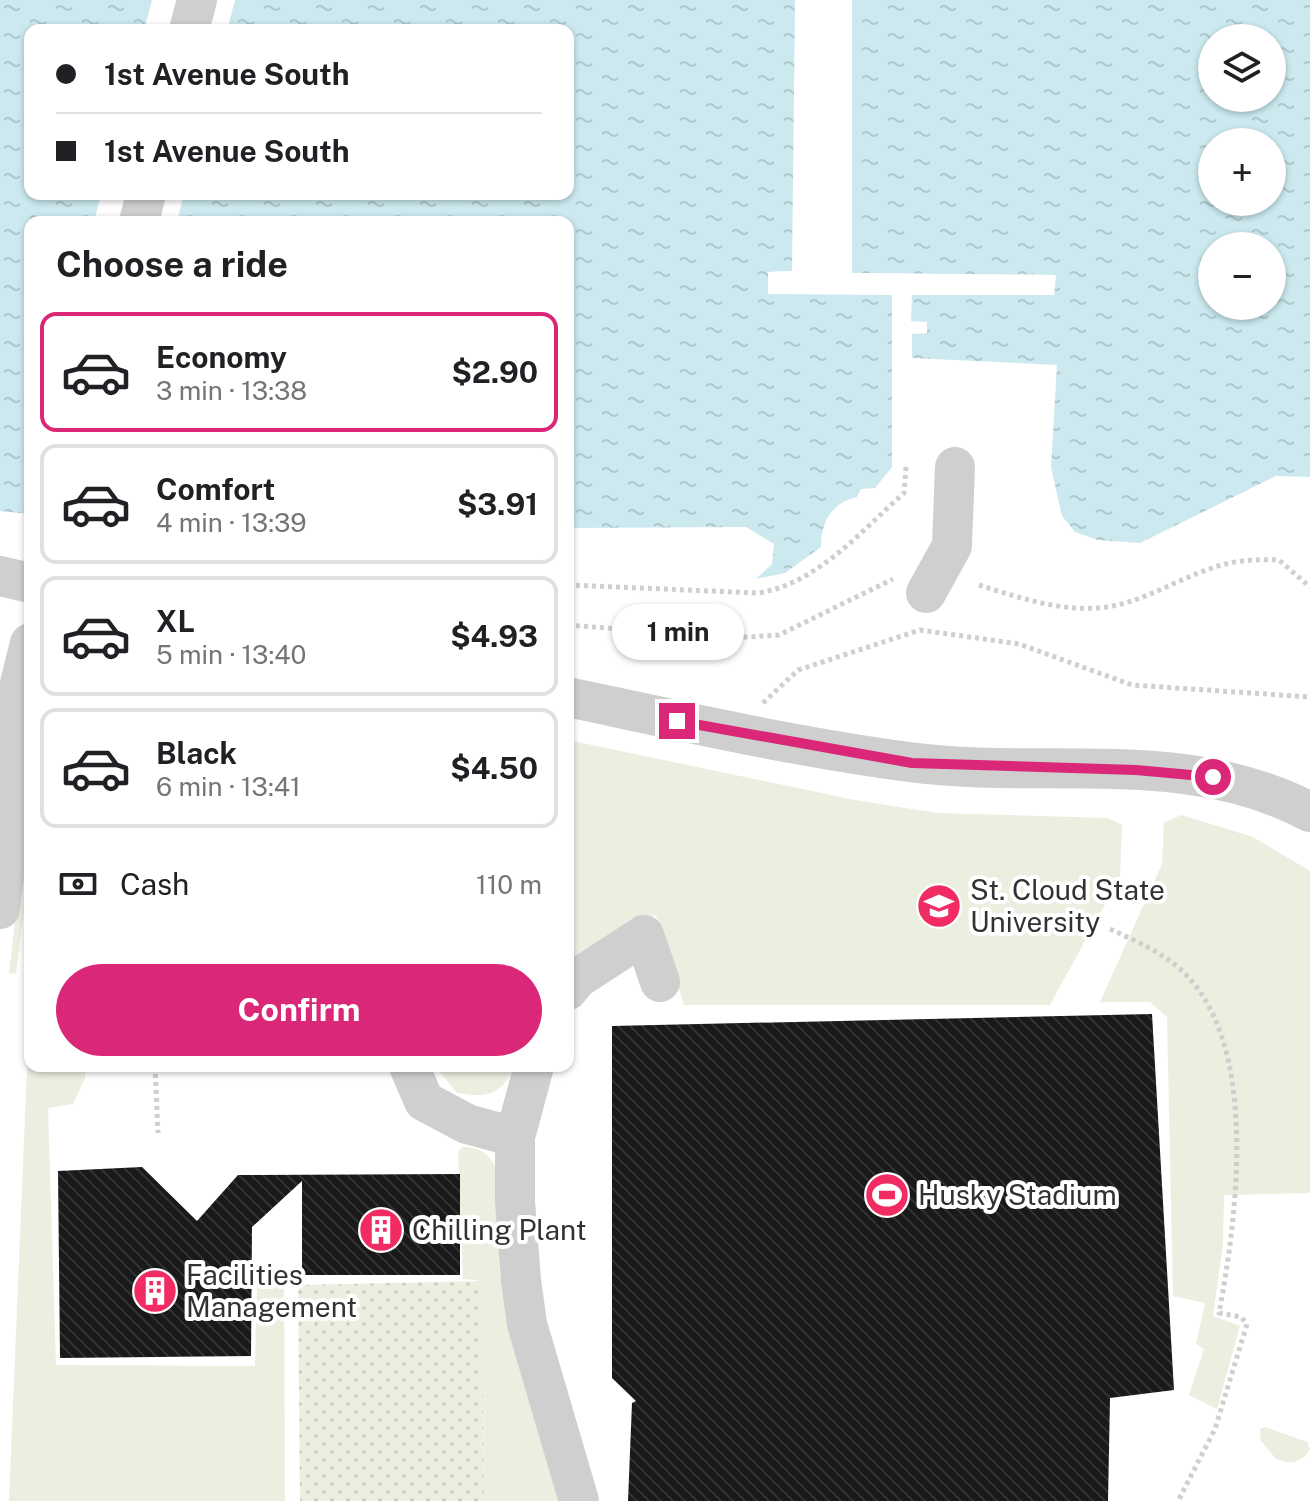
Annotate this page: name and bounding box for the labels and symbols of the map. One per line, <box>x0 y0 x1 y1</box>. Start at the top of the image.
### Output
callout: 1 min <box>611 605 743 661</box>
route end <box>659 703 695 739</box>
route start <box>1195 759 1231 795</box>
place label: St. Cloud State University <box>970 873 1165 938</box>
school or university icon: St. Cloud State University <box>915 882 963 930</box>
sports icon: Husky Stadium <box>863 1171 911 1219</box>
place label: Husky Stadium <box>918 1178 1117 1211</box>
building icon: Chilling Plant <box>357 1206 405 1254</box>
place label: Chilling Plant <box>412 1213 587 1246</box>
place label: Facilities Management <box>186 1258 357 1323</box>
building icon: Facilities Management <box>131 1267 179 1315</box>

